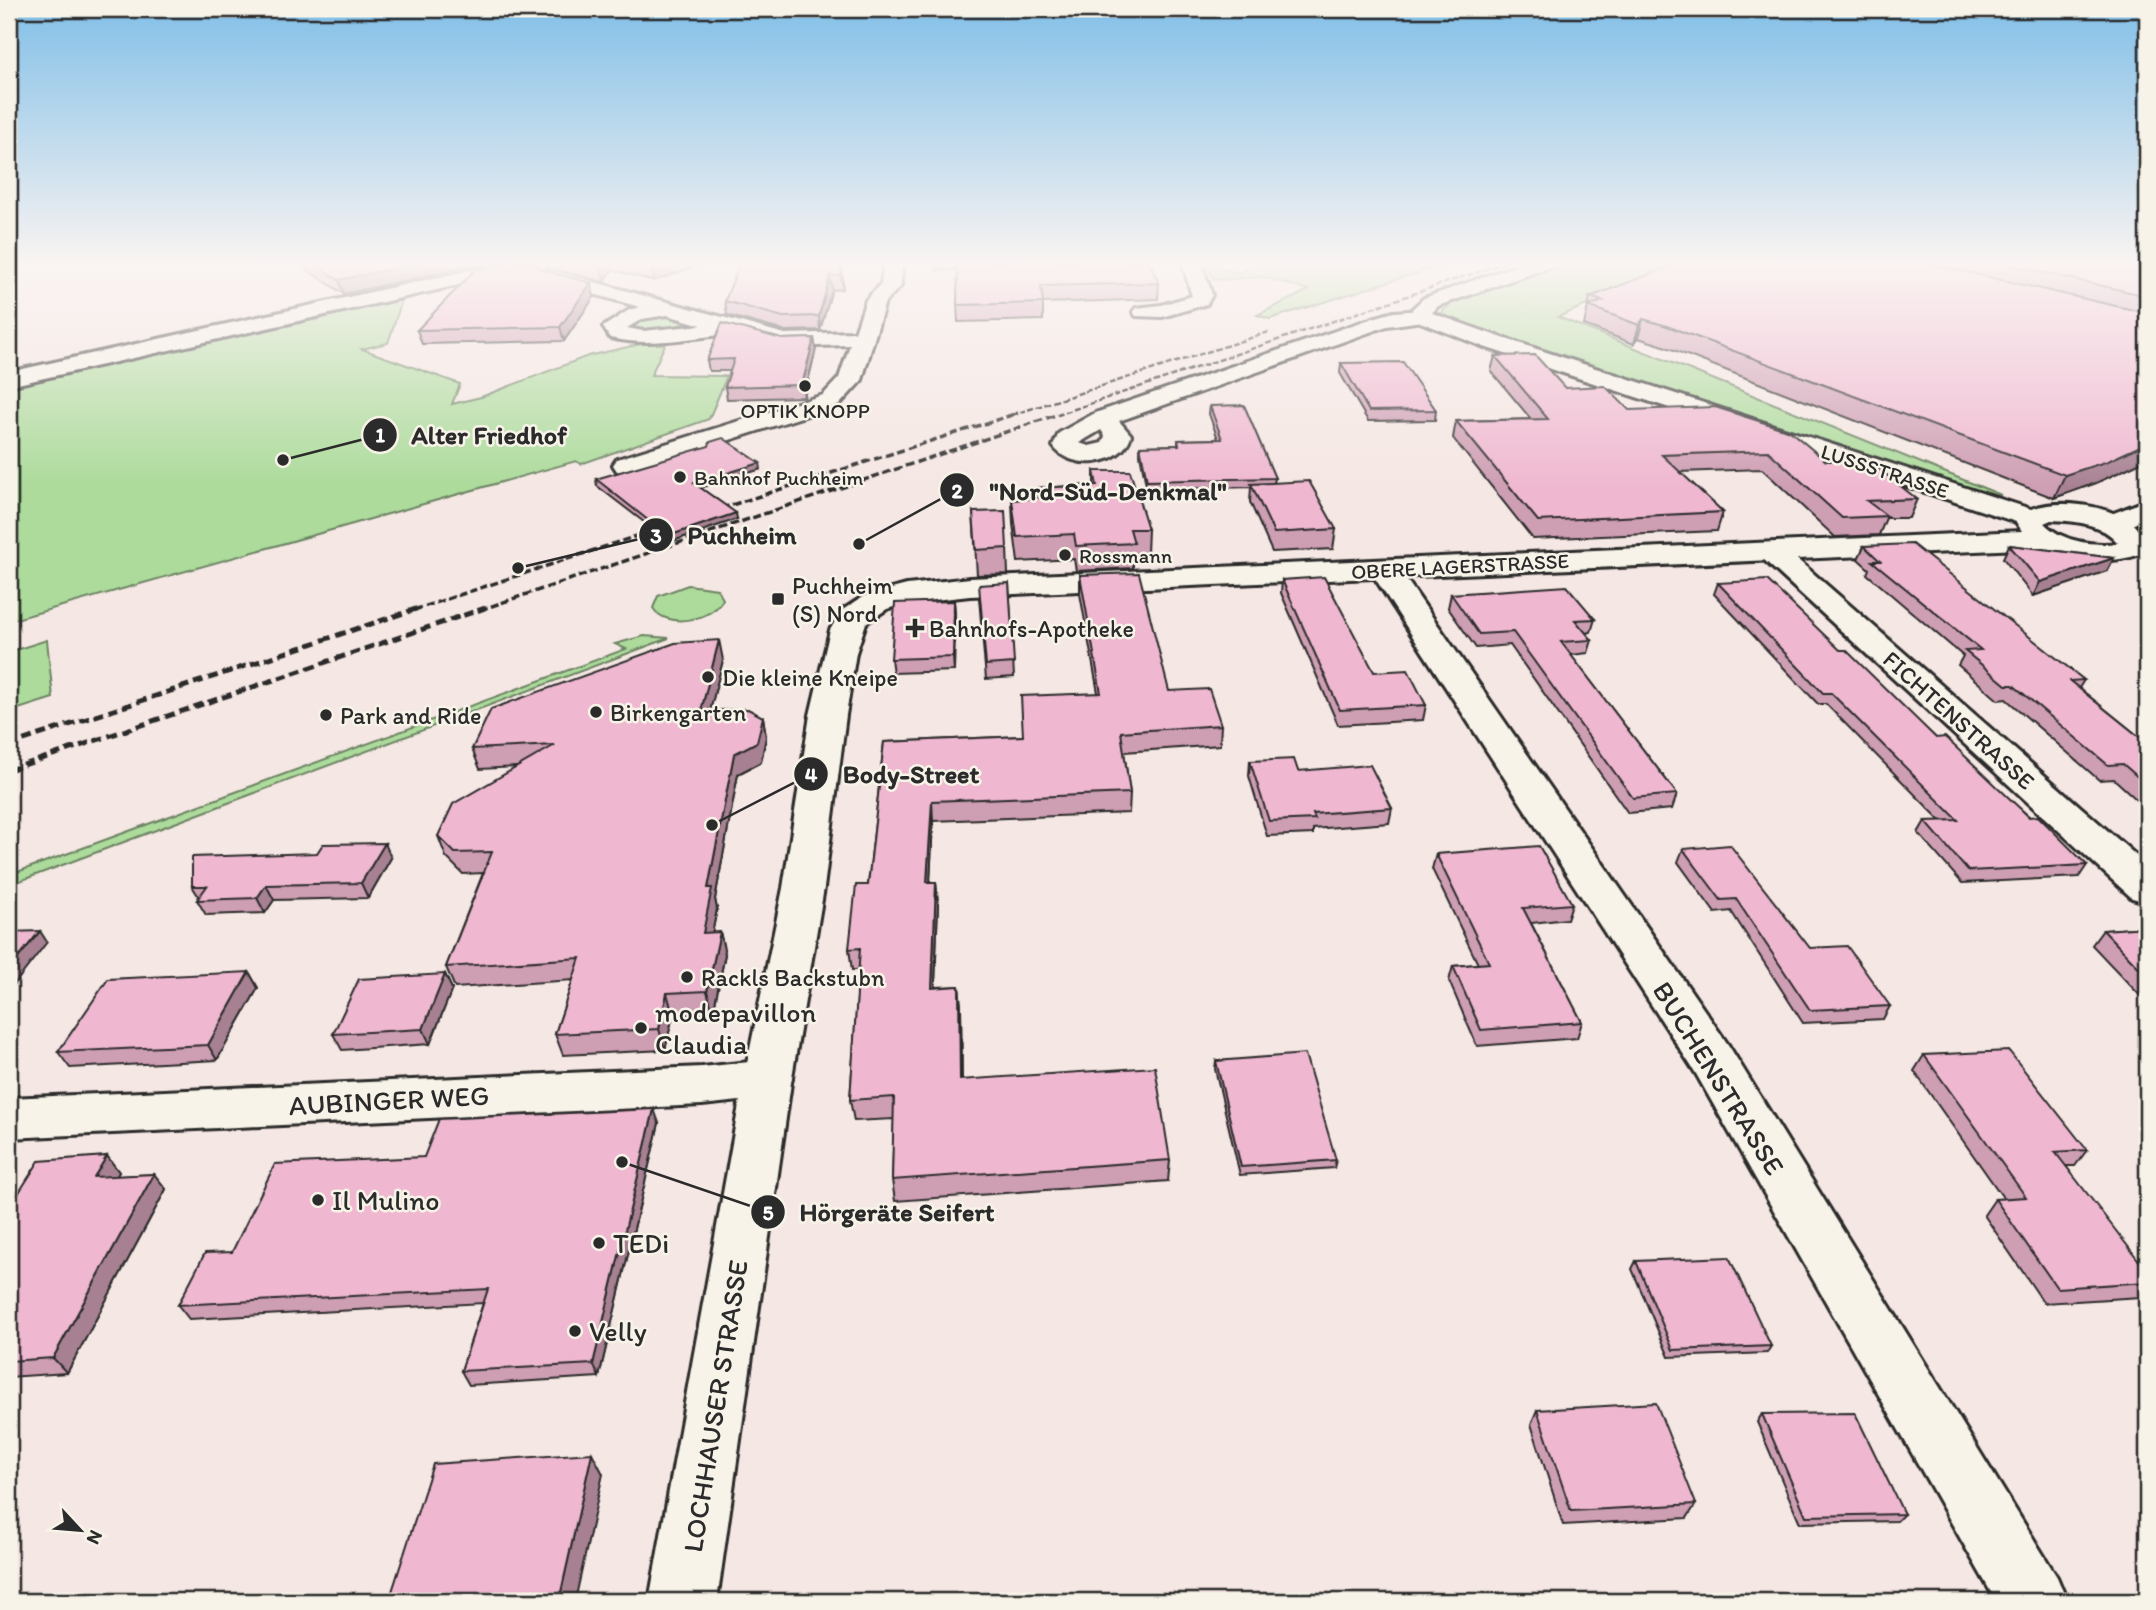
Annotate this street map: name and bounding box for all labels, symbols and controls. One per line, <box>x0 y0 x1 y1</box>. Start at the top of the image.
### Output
marker: OPTIK KNOPP <box>797 378 813 394</box>
place label: OPTIK KNOPP <box>740 398 870 423</box>
callout: Alter Friedhof <box>362 412 581 459</box>
text: Alter Friedhof <box>410 419 568 451</box>
text: 1 <box>375 422 385 447</box>
street label: LUSSSTRASSE <box>1818 439 1952 503</box>
place label: Bahnhof Puchheim <box>694 465 864 490</box>
callout: "Nord-Süd-Denkmal" <box>940 467 1240 514</box>
marker: Bahnhof Puchheim <box>672 469 688 485</box>
text: "Nord-Süd-Denkmal" <box>989 475 1227 507</box>
text: 2 <box>951 478 963 503</box>
callout: Puchheim <box>638 512 811 559</box>
text: Puchheim <box>687 519 797 551</box>
text: 3 <box>650 523 662 548</box>
place label: Rossmann <box>1079 543 1172 568</box>
marker: Rossmann <box>1057 547 1073 563</box>
street label: OBERE LAGERSTRASSE <box>1350 548 1570 584</box>
place label: Puchheim (S) Nord <box>792 571 893 628</box>
marker: Puchheim (S) Nord <box>770 591 786 607</box>
place label: Bahnhofs-Apotheke <box>929 614 1134 643</box>
marker: Bahnhofs-Apotheke <box>907 620 923 636</box>
street label: FICHTENSTRASSE <box>1877 644 2041 796</box>
place label: Die kleine Kneipe <box>722 663 898 692</box>
marker: Die kleine Kneipe <box>700 669 716 685</box>
place label: Birkengarten <box>610 698 747 727</box>
place label: Park and Ride <box>340 701 482 730</box>
marker: Birkengarten <box>588 704 604 720</box>
marker: Park and Ride <box>318 707 334 723</box>
callout: Body-Street <box>793 751 993 798</box>
text: Body-Street <box>843 758 979 790</box>
text: 4 <box>805 762 818 787</box>
place label: Rackls Backstubn <box>701 963 885 992</box>
marker: Rackls Backstubn <box>679 969 695 985</box>
street label: BUCHENSTRASSE <box>1646 975 1792 1181</box>
place label: modepavillon Claudia <box>655 995 817 1061</box>
marker: modepavillon Claudia <box>633 1020 649 1036</box>
street label: AUBINGER WEG <box>288 1078 490 1122</box>
place label: Il Mulino <box>332 1183 439 1217</box>
callout: Hörgeräte Seifert <box>750 1189 1008 1236</box>
marker: Il Mulino <box>310 1192 326 1208</box>
text: Hörgeräte Seifert <box>799 1196 995 1228</box>
text: 5 <box>762 1200 774 1225</box>
place label: TEDi <box>613 1226 669 1260</box>
marker: TEDi <box>591 1235 607 1251</box>
street label: LOCHHAUSER STRASSE <box>675 1257 755 1555</box>
place label: Velly <box>589 1314 647 1348</box>
marker: Velly <box>567 1323 583 1339</box>
north arrow <box>46 1494 116 1564</box>
text: N <box>82 1526 108 1548</box>

